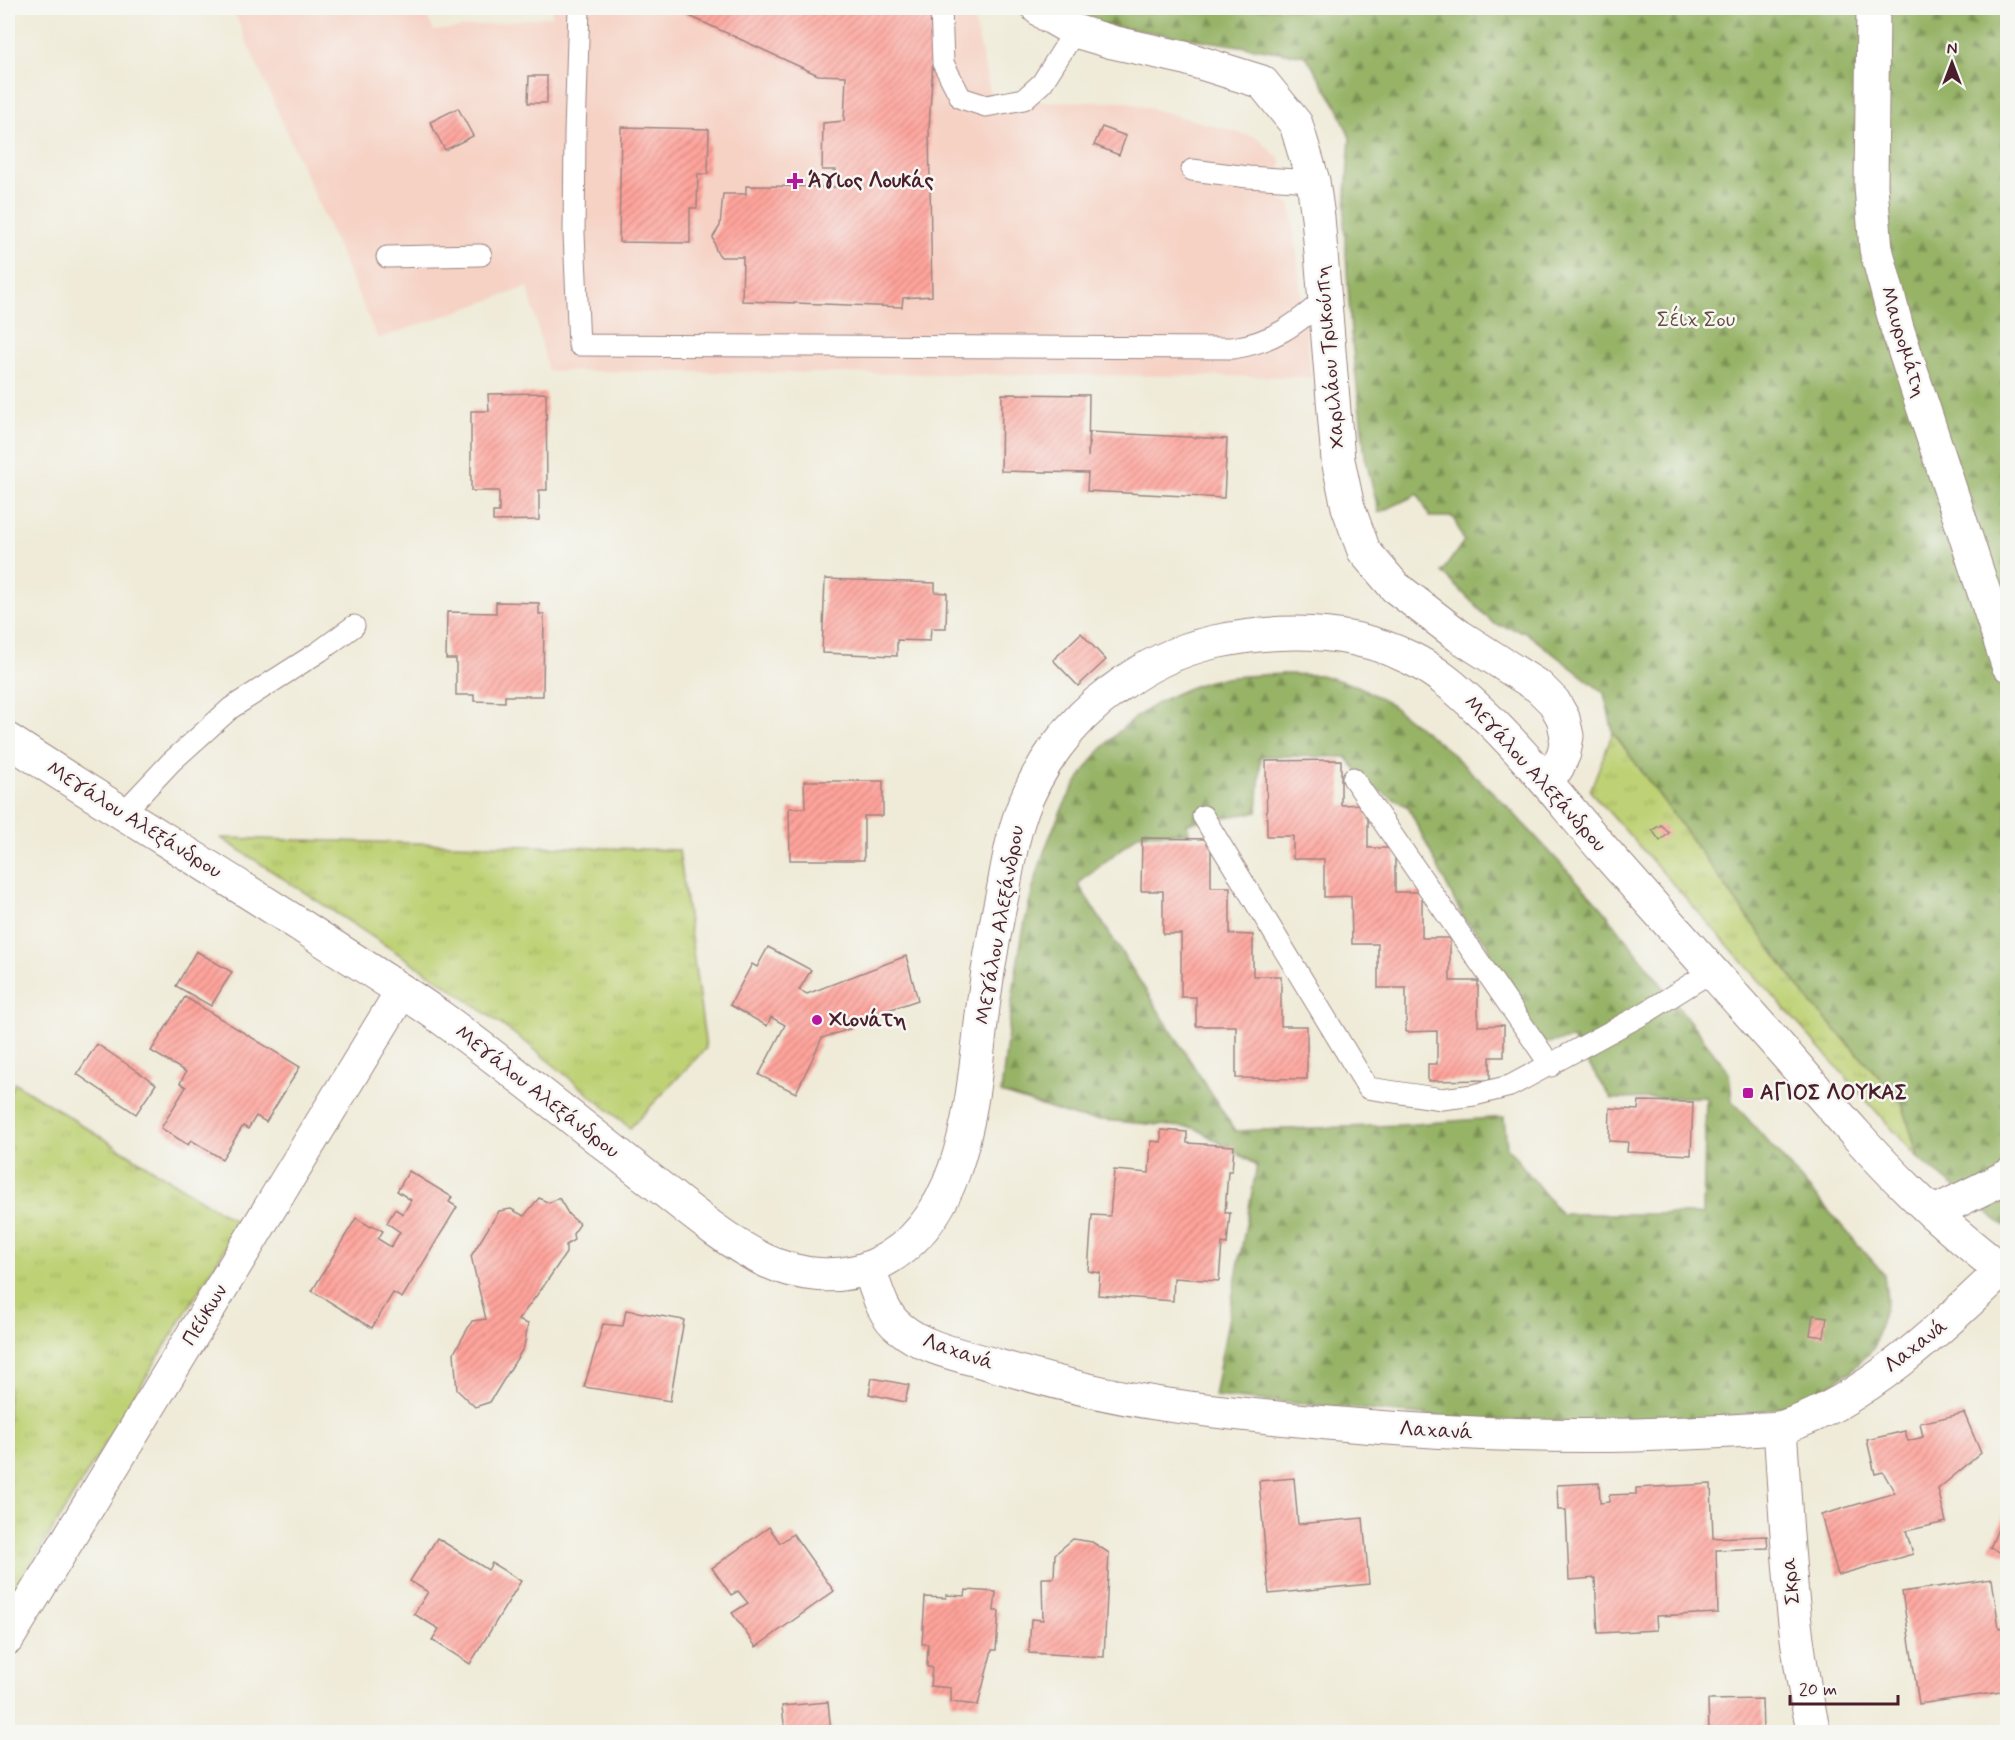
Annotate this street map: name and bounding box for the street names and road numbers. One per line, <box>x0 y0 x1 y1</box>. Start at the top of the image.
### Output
street label: Χαριλάου Τρικούπη <box>1308 264 1352 450</box>
street label: Μαυρομάτη <box>1873 283 1933 401</box>
street label: Μεγάλου Αλεξάνδρου <box>1457 690 1613 858</box>
street label: Μεγάλου Αλεξάνδρου <box>41 755 227 885</box>
street label: Μεγάλου Αλεξάνδρου <box>969 823 1031 1027</box>
street label: Μεγάλου Αλεξάνδρου <box>449 1019 625 1165</box>
street label: Πεύκων <box>176 1279 234 1351</box>
street label: Λαχανά <box>1878 1312 1954 1380</box>
street label: Λαχανά <box>919 1327 997 1377</box>
street label: Λαχανά <box>1398 1415 1474 1447</box>
street label: Σκρα <box>1775 1556 1807 1606</box>

